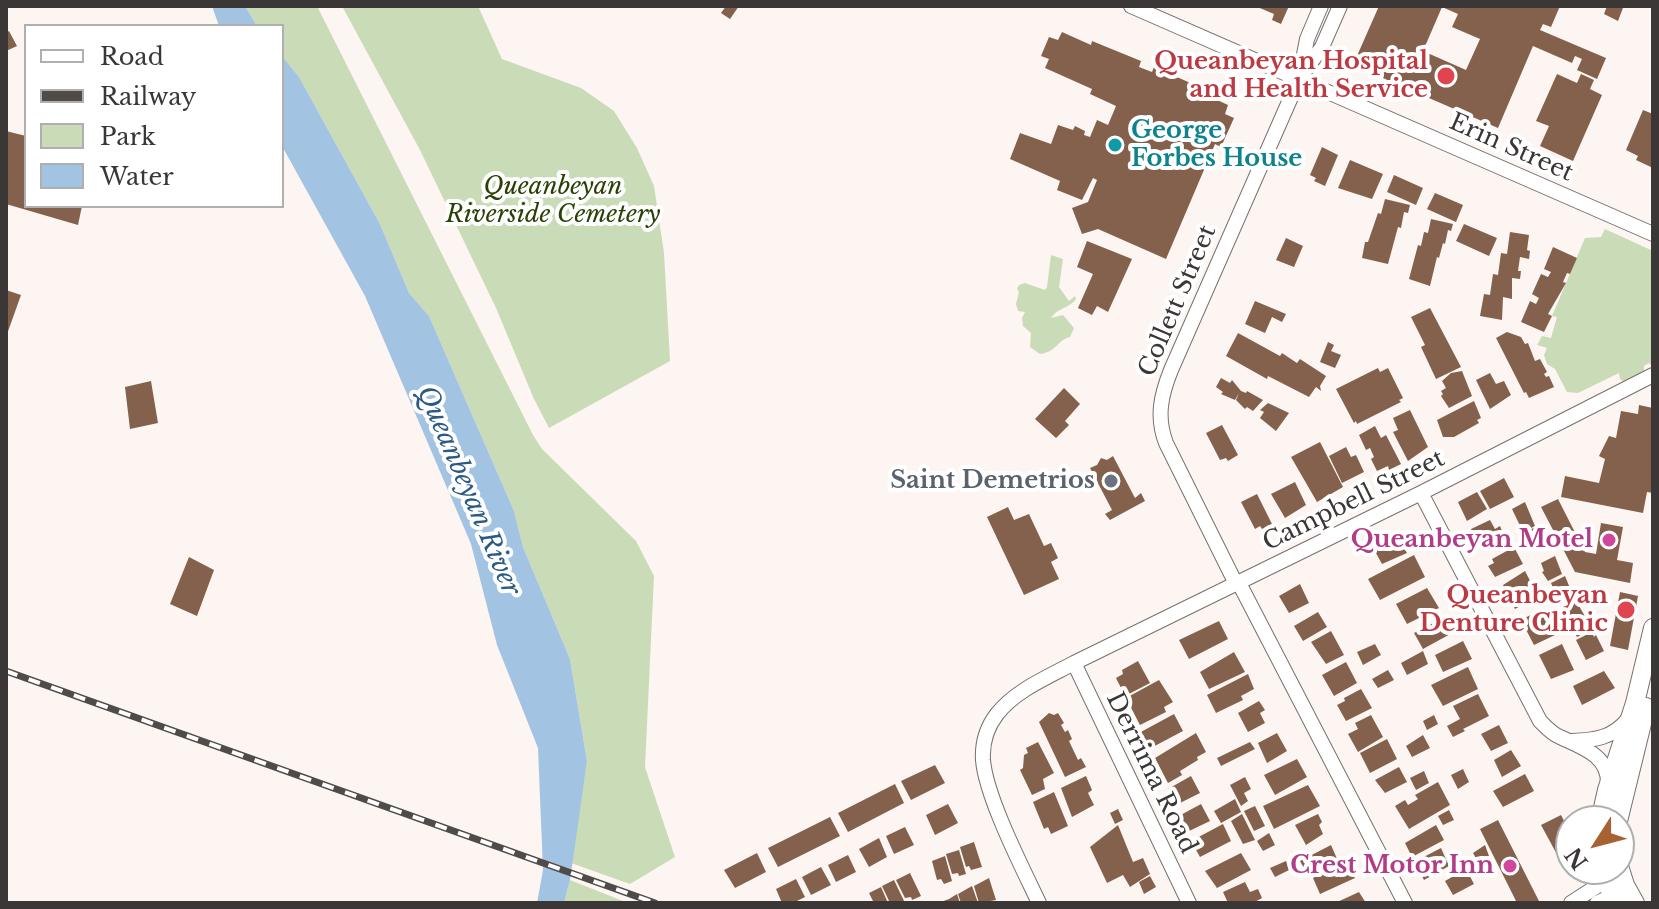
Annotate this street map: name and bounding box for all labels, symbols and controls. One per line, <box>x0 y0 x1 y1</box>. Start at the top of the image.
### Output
legend <box>24 24 284 208</box>
text: Road <box>100 42 164 71</box>
place label: Queanbeyan Hospital and Health Service <box>1154 48 1428 104</box>
marker: Queanbeyan Hospital and Health Service <box>1435 65 1457 87</box>
text: Railway <box>100 82 196 111</box>
street label: Erin Street <box>1445 108 1577 188</box>
place label: George Forbes House <box>1131 117 1302 173</box>
text: Park <box>100 122 156 151</box>
marker: George Forbes House <box>1106 136 1124 154</box>
text: Water <box>100 162 174 191</box>
park label: Queanbeyan Riverside Cemetery <box>446 173 660 229</box>
street label: Collett Street <box>1133 221 1223 381</box>
water label: Queanbeyan River <box>410 382 526 600</box>
street label: Campbell Street <box>1258 445 1450 557</box>
place label: Saint Demetrios <box>890 467 1095 495</box>
marker: Saint Demetrios <box>1102 472 1120 490</box>
place label: Queanbeyan Motel <box>1351 526 1593 554</box>
marker: Queanbeyan Motel <box>1600 531 1618 549</box>
place label: Queanbeyan Denture Clinic <box>1419 582 1608 638</box>
marker: Queanbeyan Denture Clinic <box>1615 599 1637 621</box>
street label: Derrima Road <box>1100 688 1202 858</box>
north arrow <box>1555 805 1635 885</box>
text: N <box>1560 842 1594 875</box>
place label: Crest Motor Inn <box>1290 852 1494 880</box>
marker: Crest Motor Inn <box>1501 857 1519 875</box>

